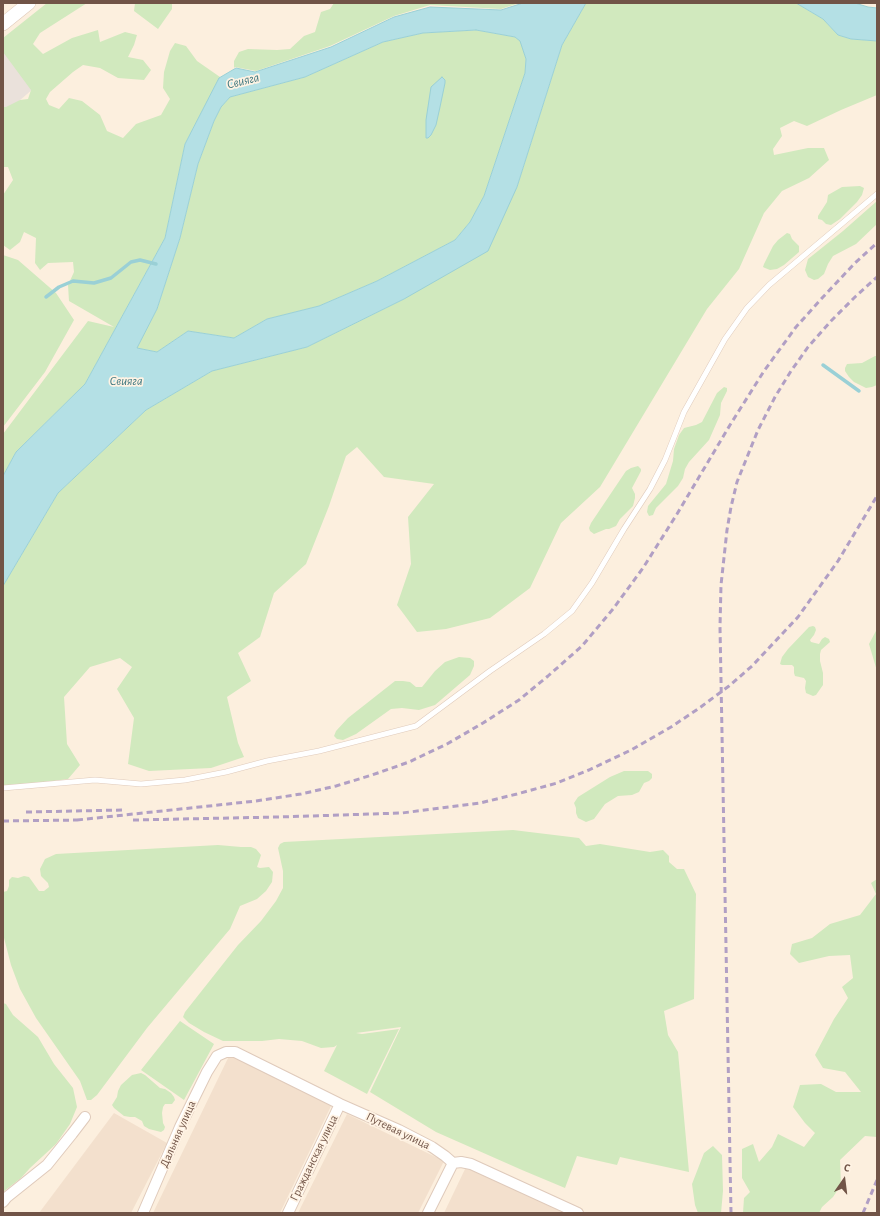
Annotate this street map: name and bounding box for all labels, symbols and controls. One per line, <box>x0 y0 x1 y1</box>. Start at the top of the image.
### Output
water label: Свияга <box>225 69 261 93</box>
water label: Свияга <box>110 373 142 389</box>
street label: Дальняя улица <box>157 1098 199 1170</box>
street label: Путевая улица <box>364 1109 432 1153</box>
street label: Гражданская улица <box>287 1113 341 1203</box>
north arrow <box>824 1160 864 1200</box>
text: С <box>843 1162 851 1174</box>

